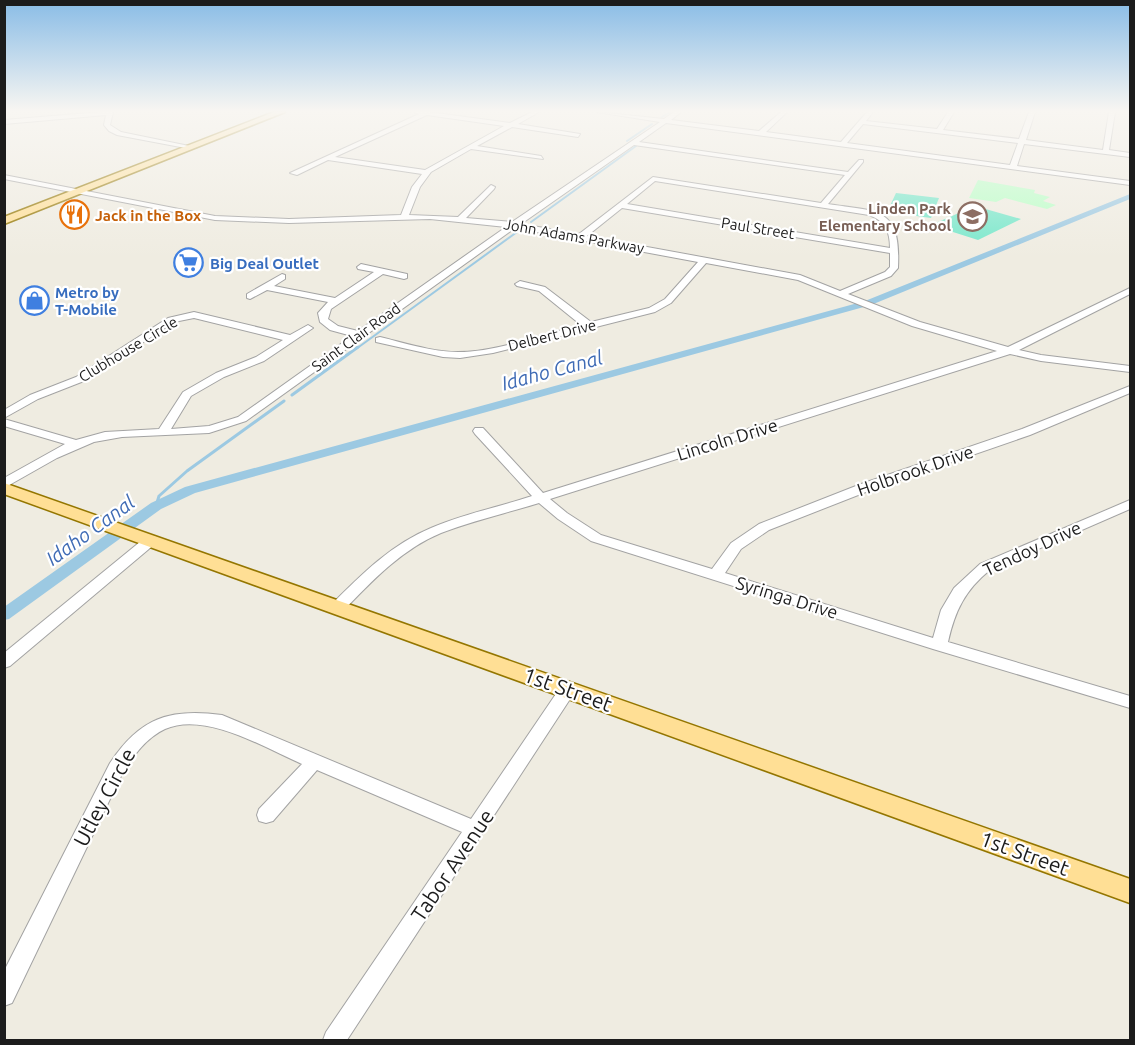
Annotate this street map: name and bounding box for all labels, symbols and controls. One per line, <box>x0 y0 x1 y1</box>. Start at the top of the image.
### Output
restaurant icon: Jack in the Box <box>58 199 90 231</box>
place label: Linden Park Elementary School <box>819 200 952 234</box>
school or university icon: Linden Park Elementary School <box>956 201 988 233</box>
place label: Jack in the Box <box>95 207 201 224</box>
street label: Paul Street <box>720 214 796 242</box>
street label: John Adams Parkway <box>502 215 646 257</box>
supermarket icon: Big Deal Outlet <box>173 247 205 279</box>
place label: Big Deal Outlet <box>210 255 320 272</box>
place label: Metro by T-Mobile <box>55 284 119 318</box>
shop icon: Metro by T-Mobile <box>18 285 50 317</box>
street label: Saint Clair Road <box>308 299 404 375</box>
street label: Clubhouse Circle <box>75 313 181 385</box>
street label: Delbert Drive <box>506 316 598 354</box>
water label: Idaho Canal <box>499 345 606 395</box>
street label: Lincoln Drive <box>674 414 780 464</box>
street label: Holbrook Drive <box>854 441 976 499</box>
water label: Idaho Canal <box>41 490 139 570</box>
street label: Tendoy Drive <box>980 517 1084 579</box>
street label: Syringa Drive <box>734 572 840 622</box>
street label: 1st Street <box>520 662 616 716</box>
street label: Utley Circle <box>68 744 140 850</box>
street label: Tabor Avenue <box>406 805 498 925</box>
street label: 1st Street <box>977 826 1073 880</box>

